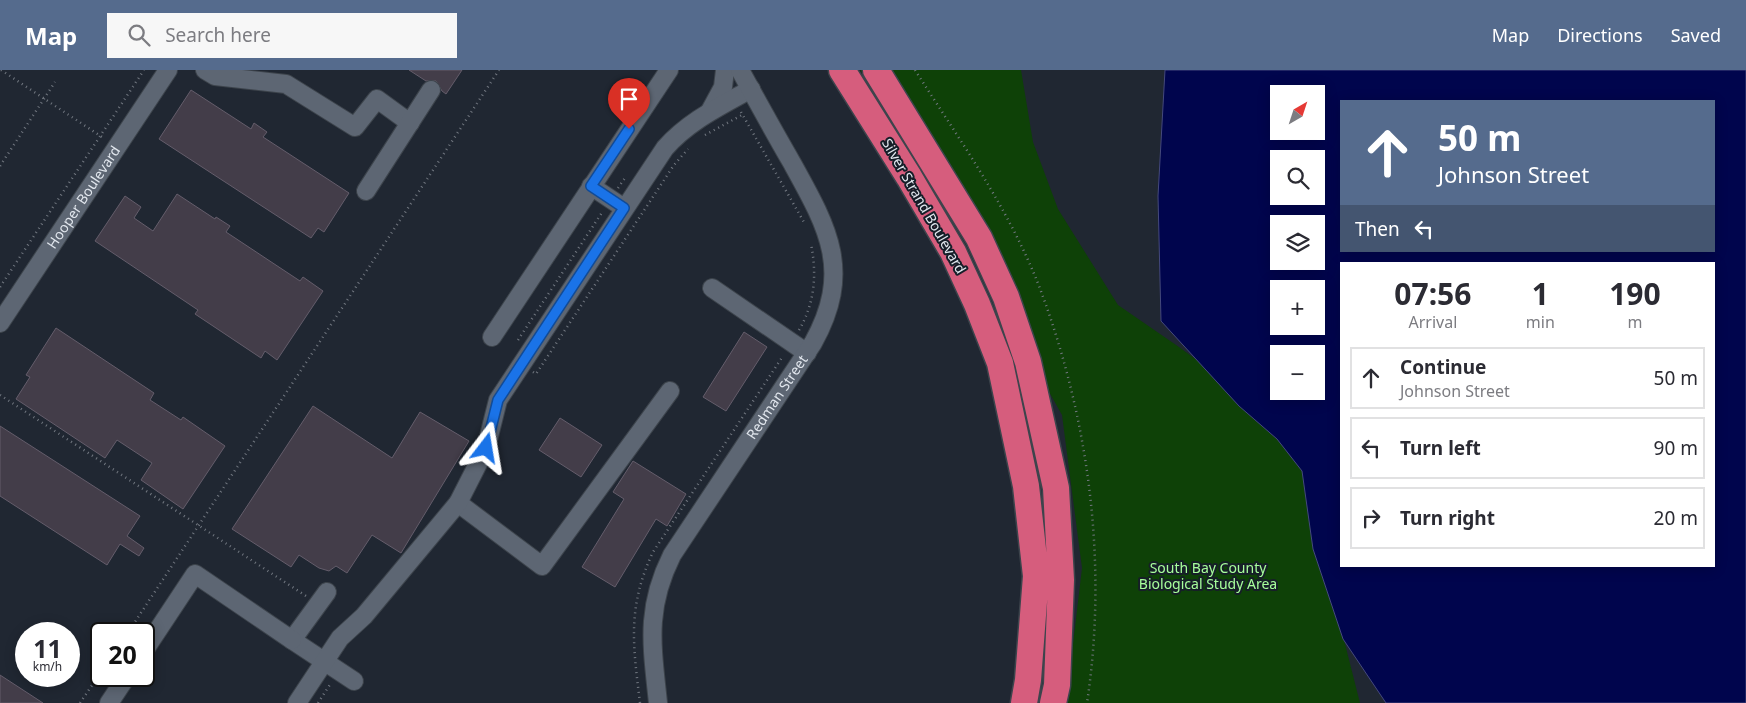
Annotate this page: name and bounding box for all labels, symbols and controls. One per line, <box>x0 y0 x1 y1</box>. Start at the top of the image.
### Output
search box <box>107 13 457 58</box>
text: Map <box>25 19 77 52</box>
icon: search <box>125 21 153 49</box>
text: Search here <box>165 22 271 48</box>
text: Map <box>1492 23 1529 47</box>
text: Directions <box>1557 23 1643 47</box>
text: Saved <box>1671 23 1721 47</box>
pin <box>608 78 650 129</box>
icon: arrive <box>615 85 643 113</box>
north arrow <box>1270 85 1325 140</box>
map controls <box>1270 85 1325 400</box>
text: 50 m <box>1438 114 1521 161</box>
icon: ahead <box>1355 120 1420 185</box>
street label: Silver Strand Boulevard <box>878 135 971 277</box>
street label: Hooper Boulevard <box>42 142 124 252</box>
button: search <box>1270 150 1325 205</box>
text: Johnson Street <box>1438 159 1589 189</box>
button: layers <box>1270 215 1325 270</box>
icon: left <box>1410 215 1438 243</box>
text: Then <box>1355 216 1400 242</box>
text: 07:56 <box>1394 273 1471 314</box>
text: 1 <box>1532 273 1549 314</box>
text: 190 <box>1609 273 1661 314</box>
button: + <box>1270 280 1325 335</box>
text: Arrival <box>1408 311 1457 333</box>
text: min <box>1526 311 1555 333</box>
text: m <box>1627 311 1642 333</box>
button: − <box>1270 345 1325 400</box>
street label: Redman Street <box>742 351 812 443</box>
text: Continue <box>1400 354 1486 380</box>
icon: ahead <box>1357 364 1385 392</box>
text: 50 m <box>1654 365 1698 391</box>
text: Johnson Street <box>1400 380 1510 402</box>
position arrow <box>459 421 511 473</box>
icon: left <box>1357 434 1385 462</box>
text: Turn left <box>1400 435 1481 461</box>
text: 90 m <box>1654 435 1698 461</box>
icon: right <box>1357 504 1385 532</box>
text: Turn right <box>1400 505 1495 531</box>
text: 20 m <box>1654 505 1698 531</box>
park label: South Bay County Biological Study Area <box>1139 558 1277 593</box>
speed limit sign: 20 <box>90 622 155 687</box>
text: 11 <box>33 631 62 665</box>
text: km/h <box>33 658 62 675</box>

